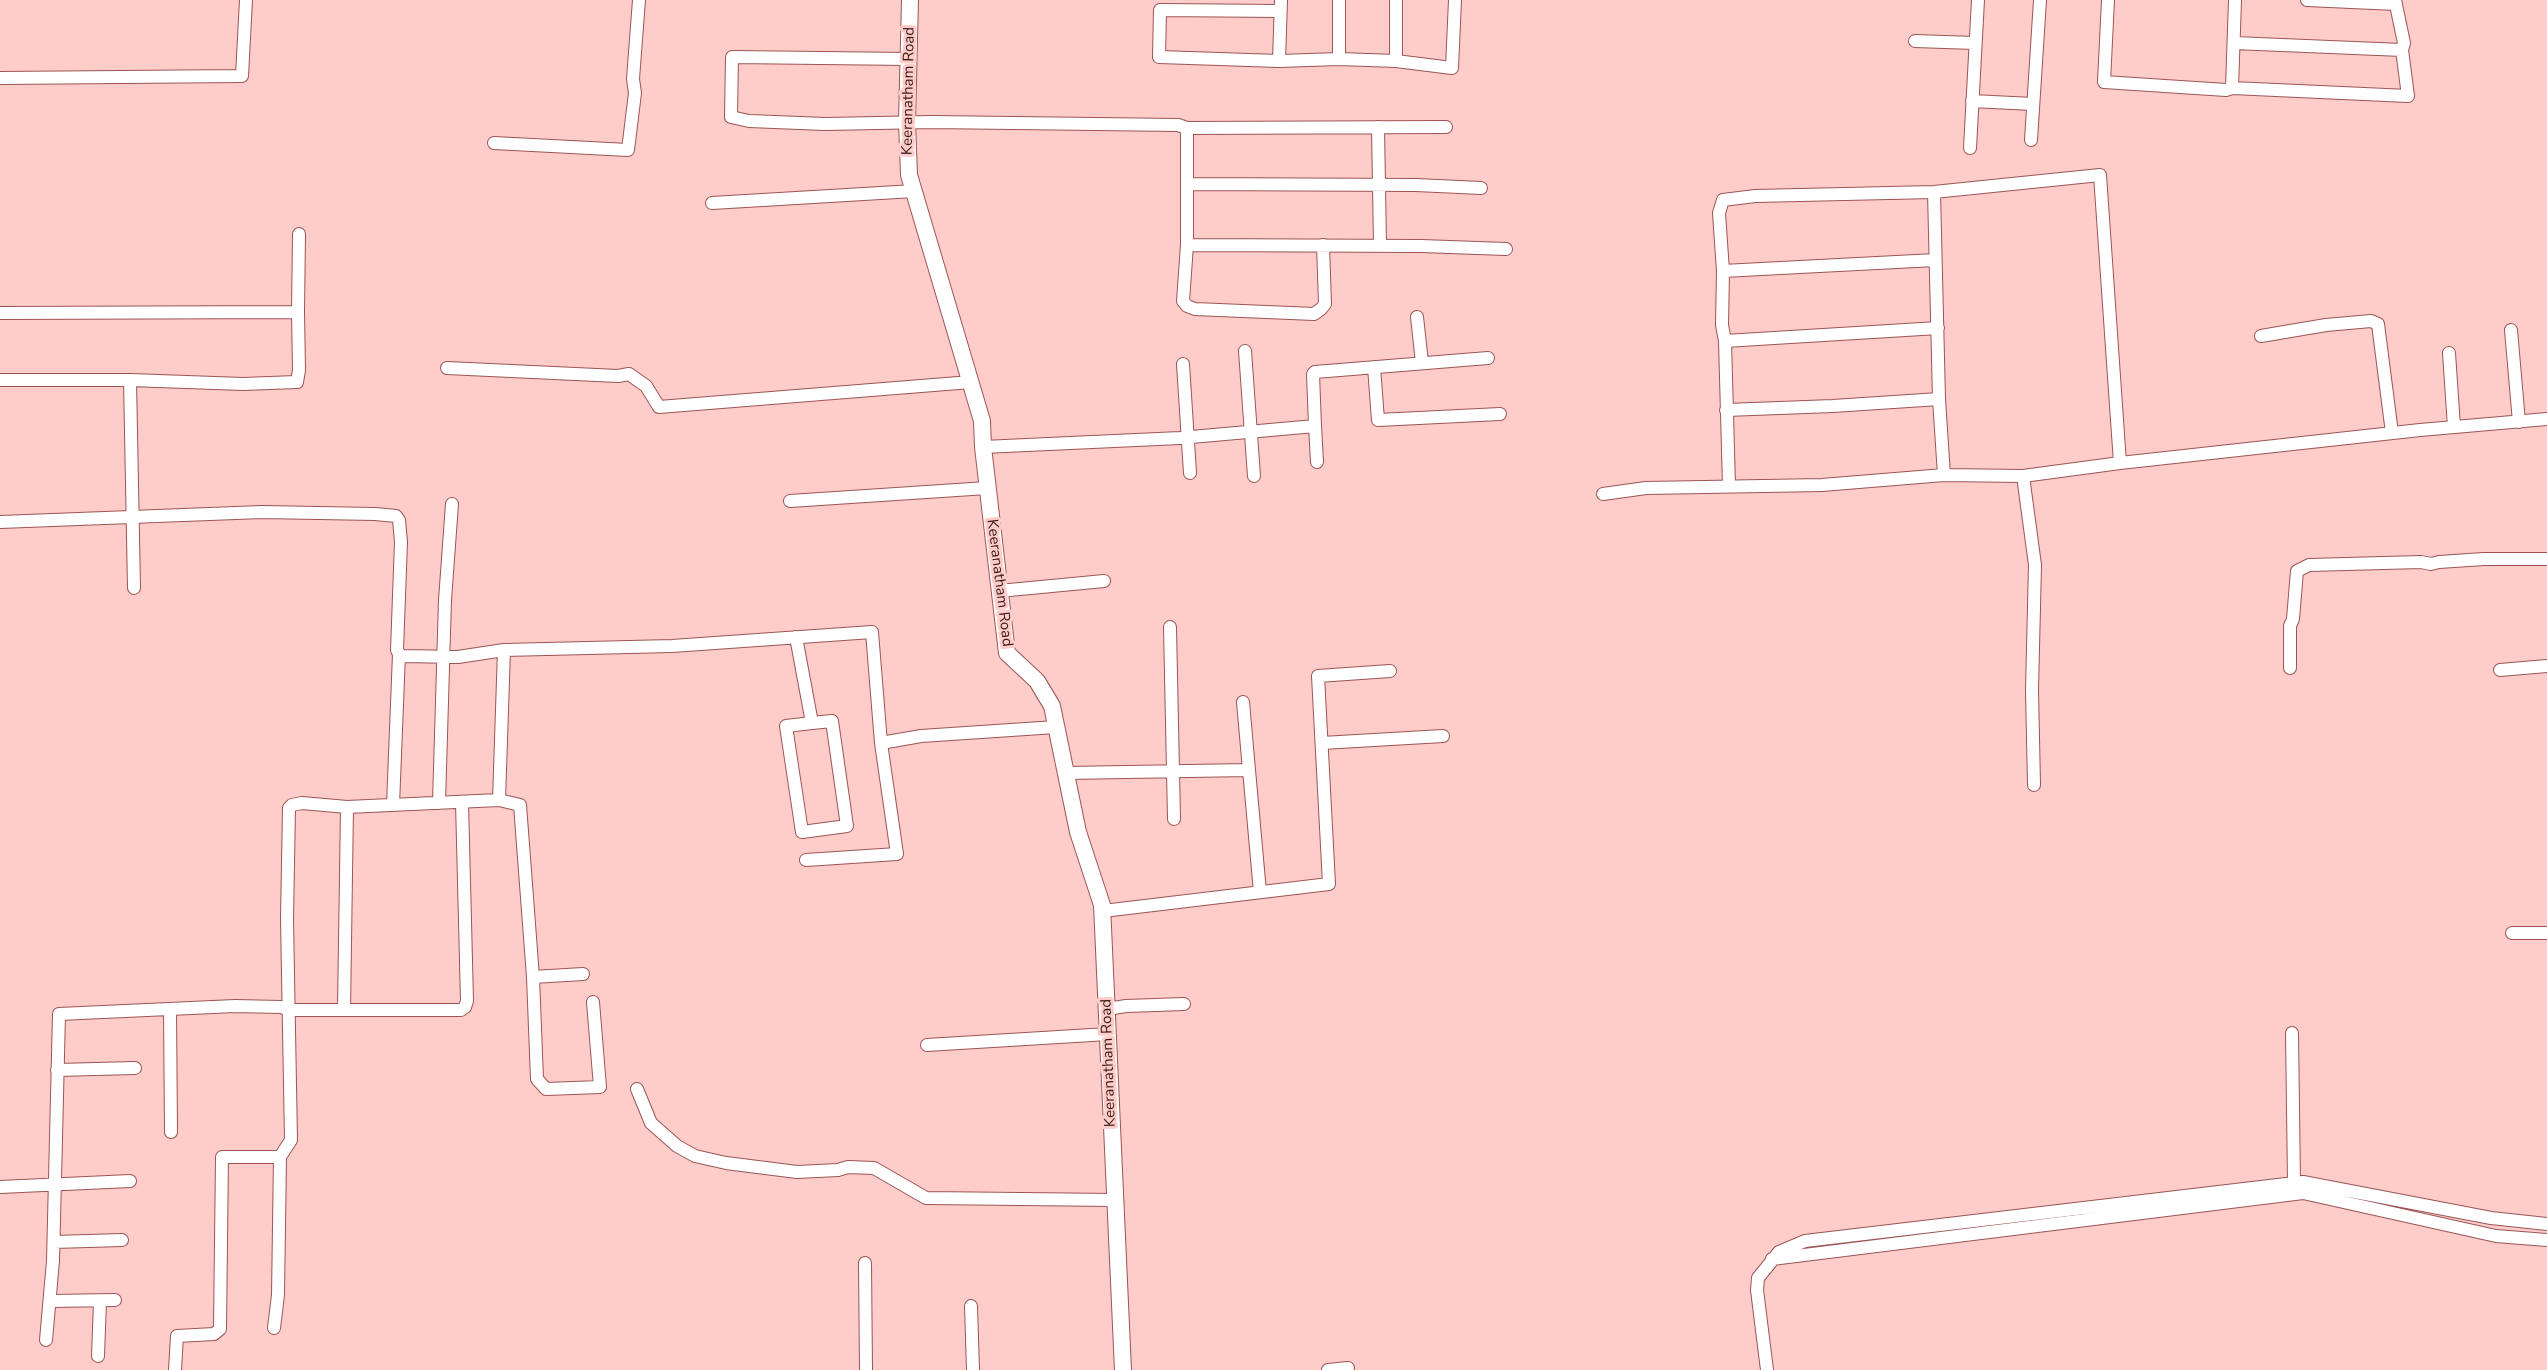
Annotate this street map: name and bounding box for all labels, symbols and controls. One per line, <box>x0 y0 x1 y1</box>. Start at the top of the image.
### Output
street label: Keeranatham Road <box>899 27 919 155</box>
street label: Keeranatham Road <box>982 518 1016 648</box>
street label: Keeranatham Road <box>1098 999 1120 1127</box>

